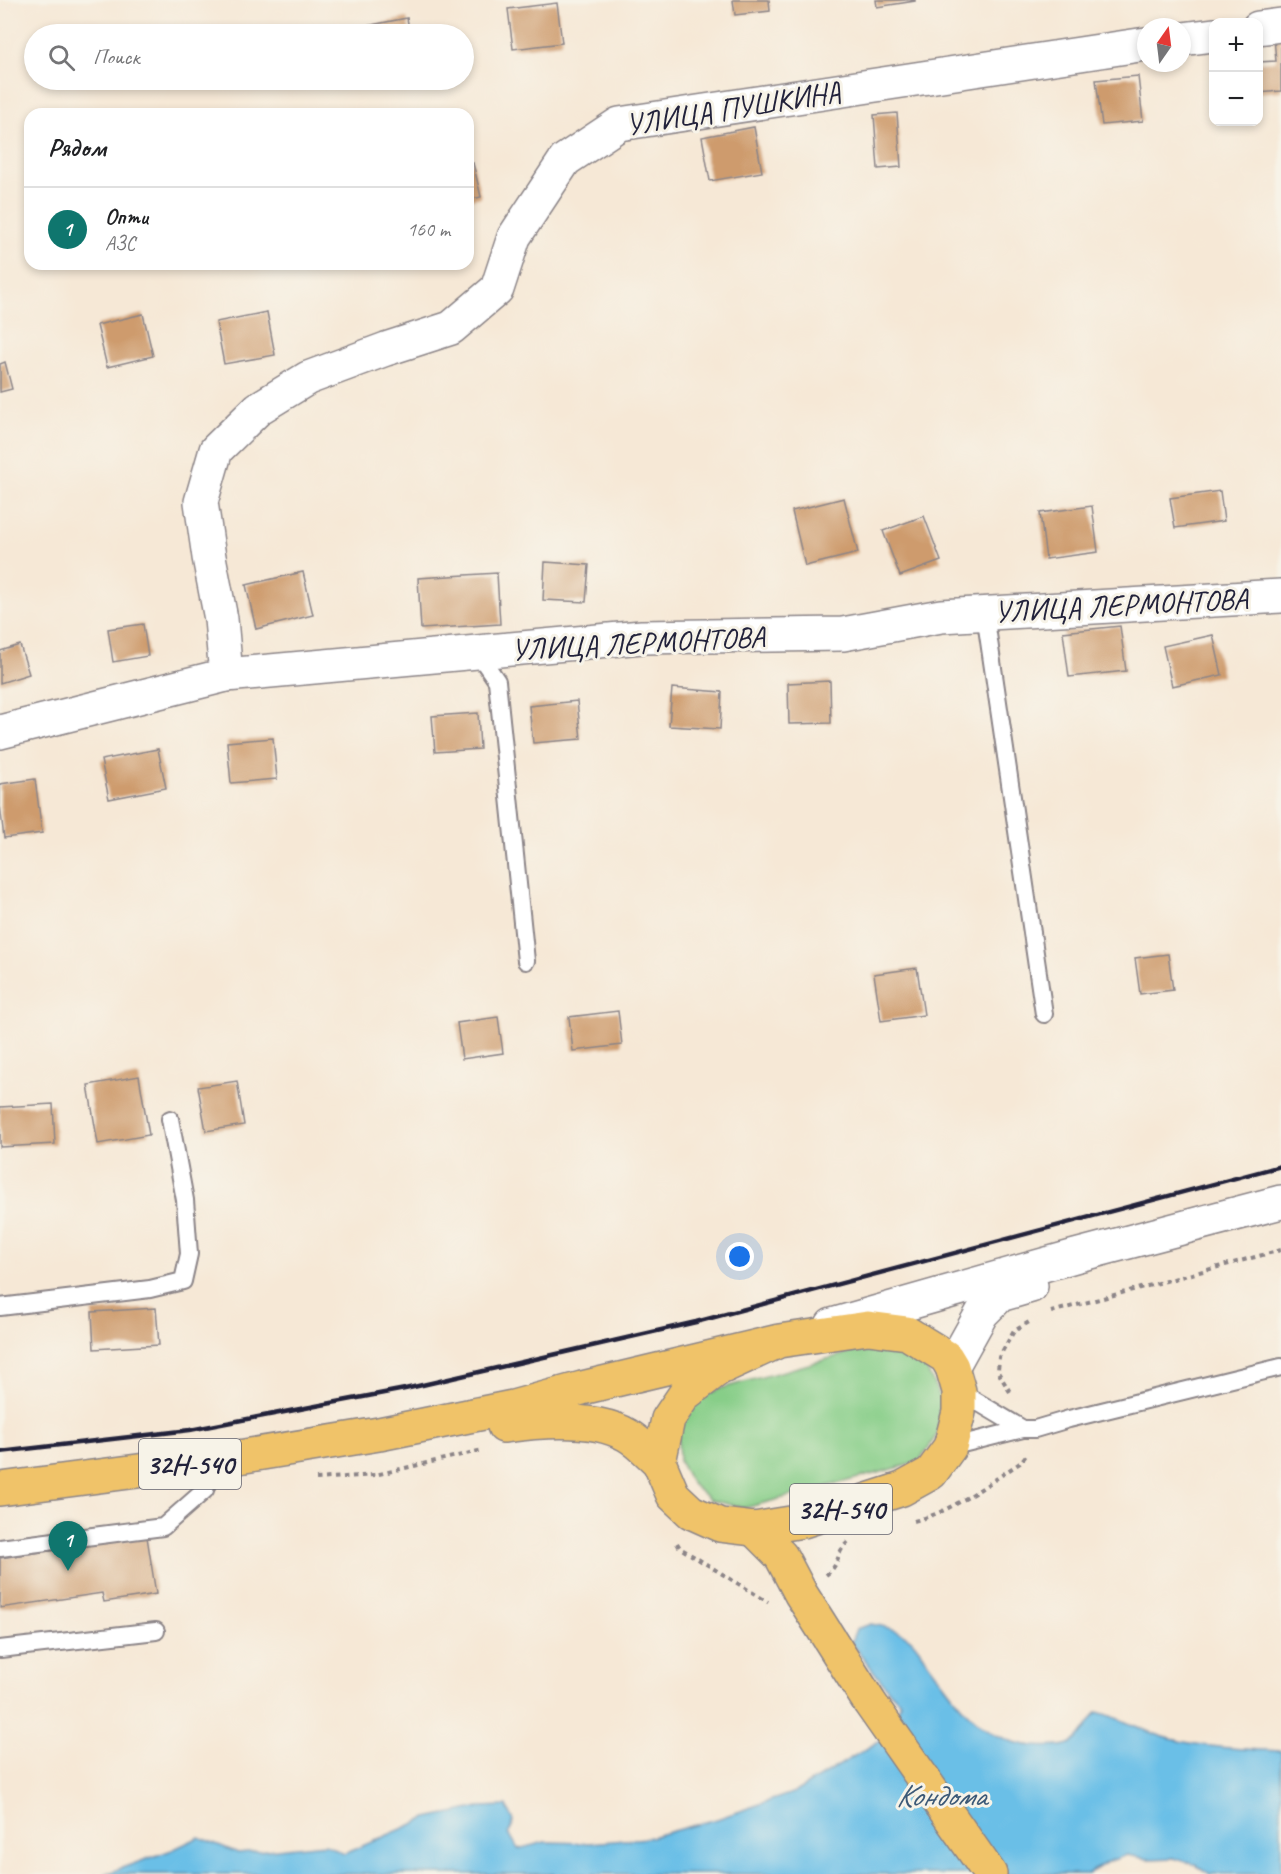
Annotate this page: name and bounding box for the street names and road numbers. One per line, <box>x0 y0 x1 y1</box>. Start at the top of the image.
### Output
street label: УЛИЦА ПУШКИНА <box>623 72 844 144</box>
street label: УЛИЦА ЛЕРМОНТОВА <box>993 579 1251 631</box>
street label: УЛИЦА ЛЕРМОНТОВА <box>510 617 768 669</box>
road number: 32Н-540 <box>139 1439 241 1489</box>
road number: 32Н-540 <box>790 1484 892 1534</box>

